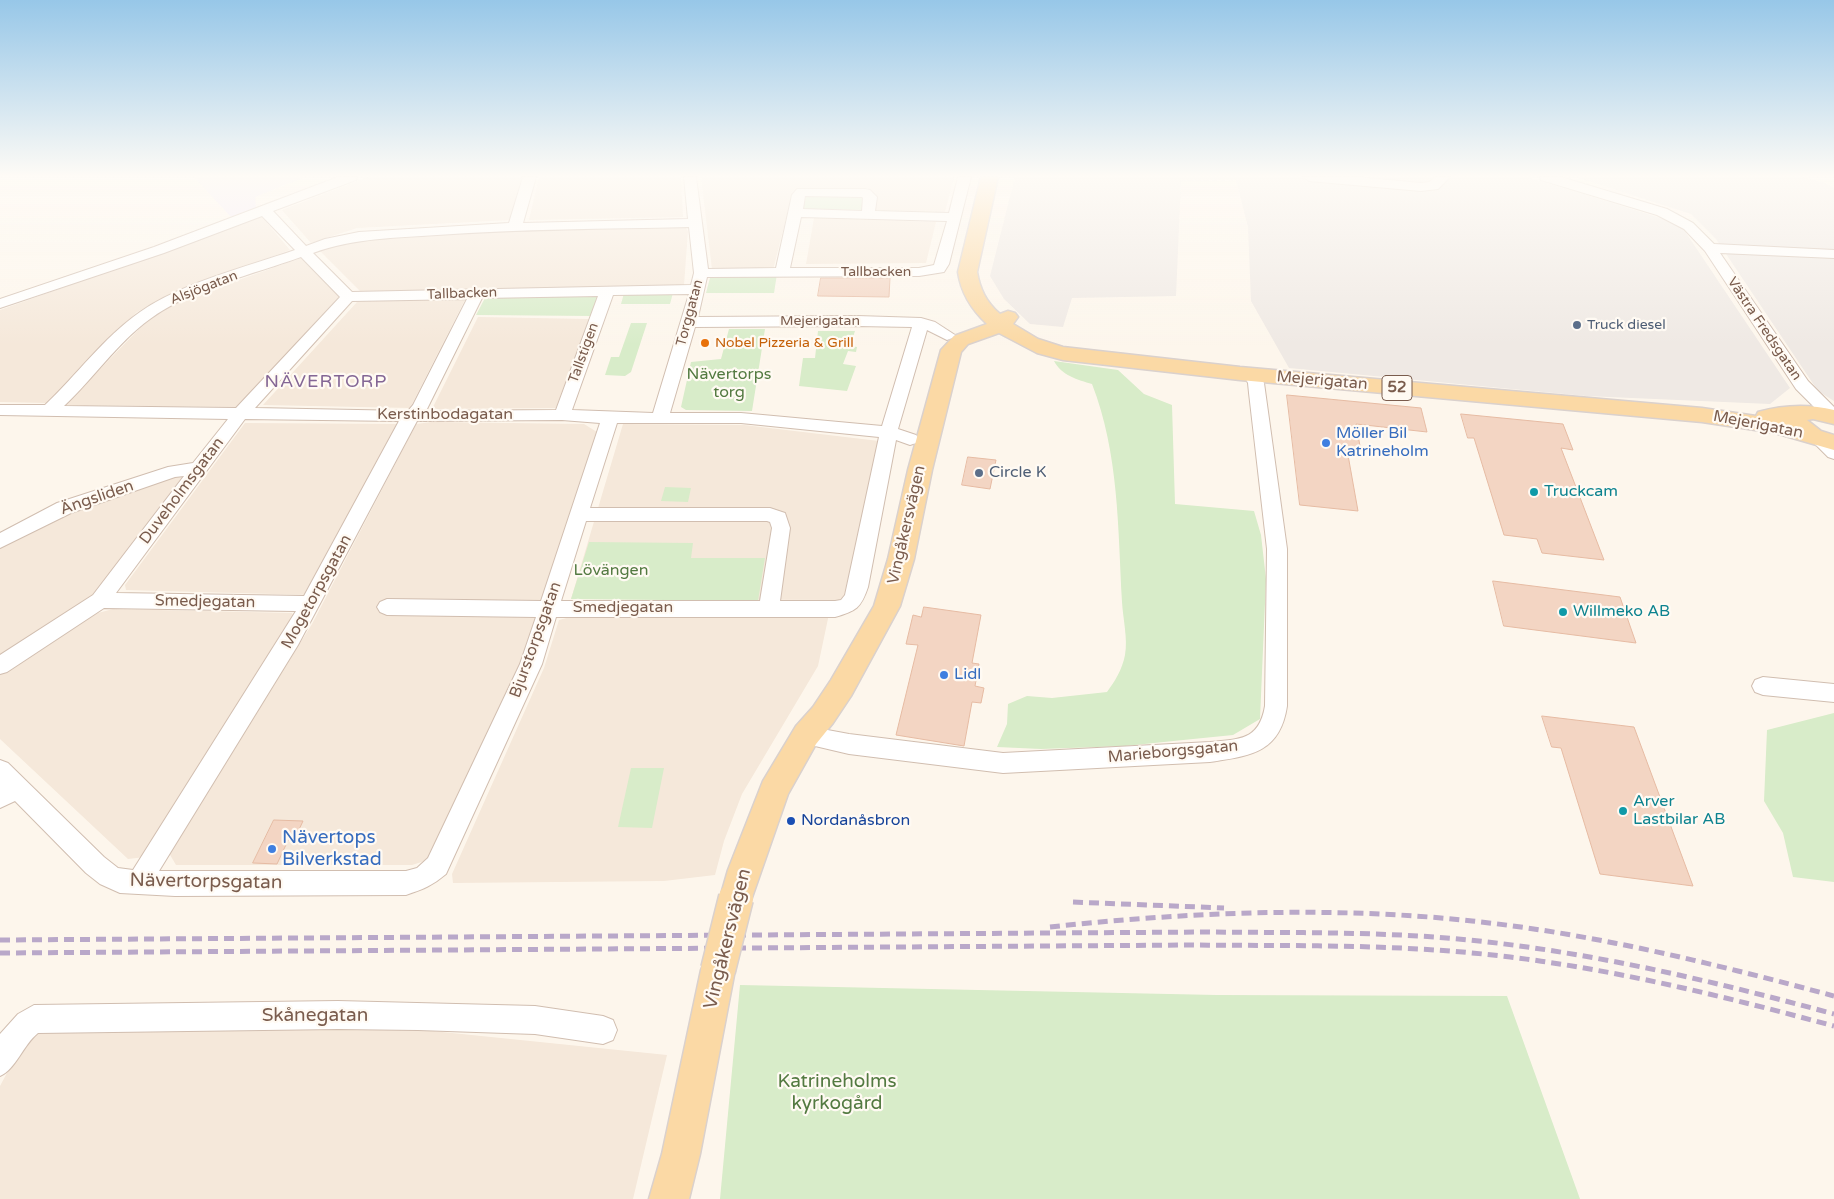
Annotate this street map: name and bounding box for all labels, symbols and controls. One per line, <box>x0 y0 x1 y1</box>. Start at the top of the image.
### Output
street label: Tallbacken <box>841 264 911 280</box>
street label: Alsjögatan <box>168 267 240 309</box>
street label: Västra Fredsgatan <box>1723 274 1805 384</box>
street label: Torggatan <box>673 278 707 348</box>
street label: Tallbacken <box>427 284 497 304</box>
street label: Mejerigatan <box>780 313 860 329</box>
place label: Truck diesel <box>1587 317 1666 333</box>
marker: Truck diesel <box>1571 319 1583 331</box>
street label: Tallstigen <box>565 321 603 385</box>
place label: Nobel Pizzeria & Grill <box>715 335 854 351</box>
marker: Nobel Pizzeria & Grill <box>699 337 711 349</box>
park label: Nävertorps torg <box>687 365 771 403</box>
street label: Mejerigatan <box>1276 367 1368 395</box>
district label: NÄVERTORP <box>263 371 389 393</box>
road number: 52 <box>1382 376 1412 400</box>
street label: Kerstinbodagatan <box>377 405 513 425</box>
street label: Mejerigatan <box>1711 407 1805 443</box>
place label: Möller Bil Katrineholm <box>1336 424 1429 462</box>
street label: Duveholmsgatan <box>136 434 228 548</box>
marker: Möller Bil Katrineholm <box>1320 437 1332 449</box>
place label: Circle K <box>989 463 1046 483</box>
street label: Vingåkersvägen <box>884 464 930 586</box>
marker: Circle K <box>973 467 985 479</box>
street label: Ängsliden <box>58 477 136 519</box>
place label: Truckcam <box>1544 482 1618 502</box>
marker: Truckcam <box>1528 486 1540 498</box>
street label: Mogetorpsgatan <box>278 532 356 652</box>
park label: Lövängen <box>574 561 648 581</box>
street label: Bjurstorpsgatan <box>506 579 566 701</box>
street label: Smedjegatan <box>155 592 255 612</box>
street label: Smedjegatan <box>573 598 673 618</box>
place label: Willmeko AB <box>1573 602 1670 622</box>
marker: Willmeko AB <box>1557 606 1569 618</box>
place label: Lidl <box>954 665 981 685</box>
marker: Lidl <box>938 669 950 681</box>
street label: Marieborgsgatan <box>1107 737 1239 767</box>
place label: Arver Lastbilar AB <box>1633 792 1725 830</box>
marker: Arver Lastbilar AB <box>1617 805 1629 817</box>
place label: Nordanåsbron <box>801 811 910 831</box>
marker: Nordanåsbron <box>785 815 797 827</box>
place label: Nävertops Bilverkstad <box>282 827 382 871</box>
marker: Nävertops Bilverkstad <box>266 843 278 855</box>
street label: Vingåkersvägen <box>699 866 757 1012</box>
street label: Nävertorpsgatan <box>129 869 283 895</box>
street label: Skånegatan <box>262 1005 368 1027</box>
park label: Katrineholms kyrkogård <box>777 1071 897 1115</box>

